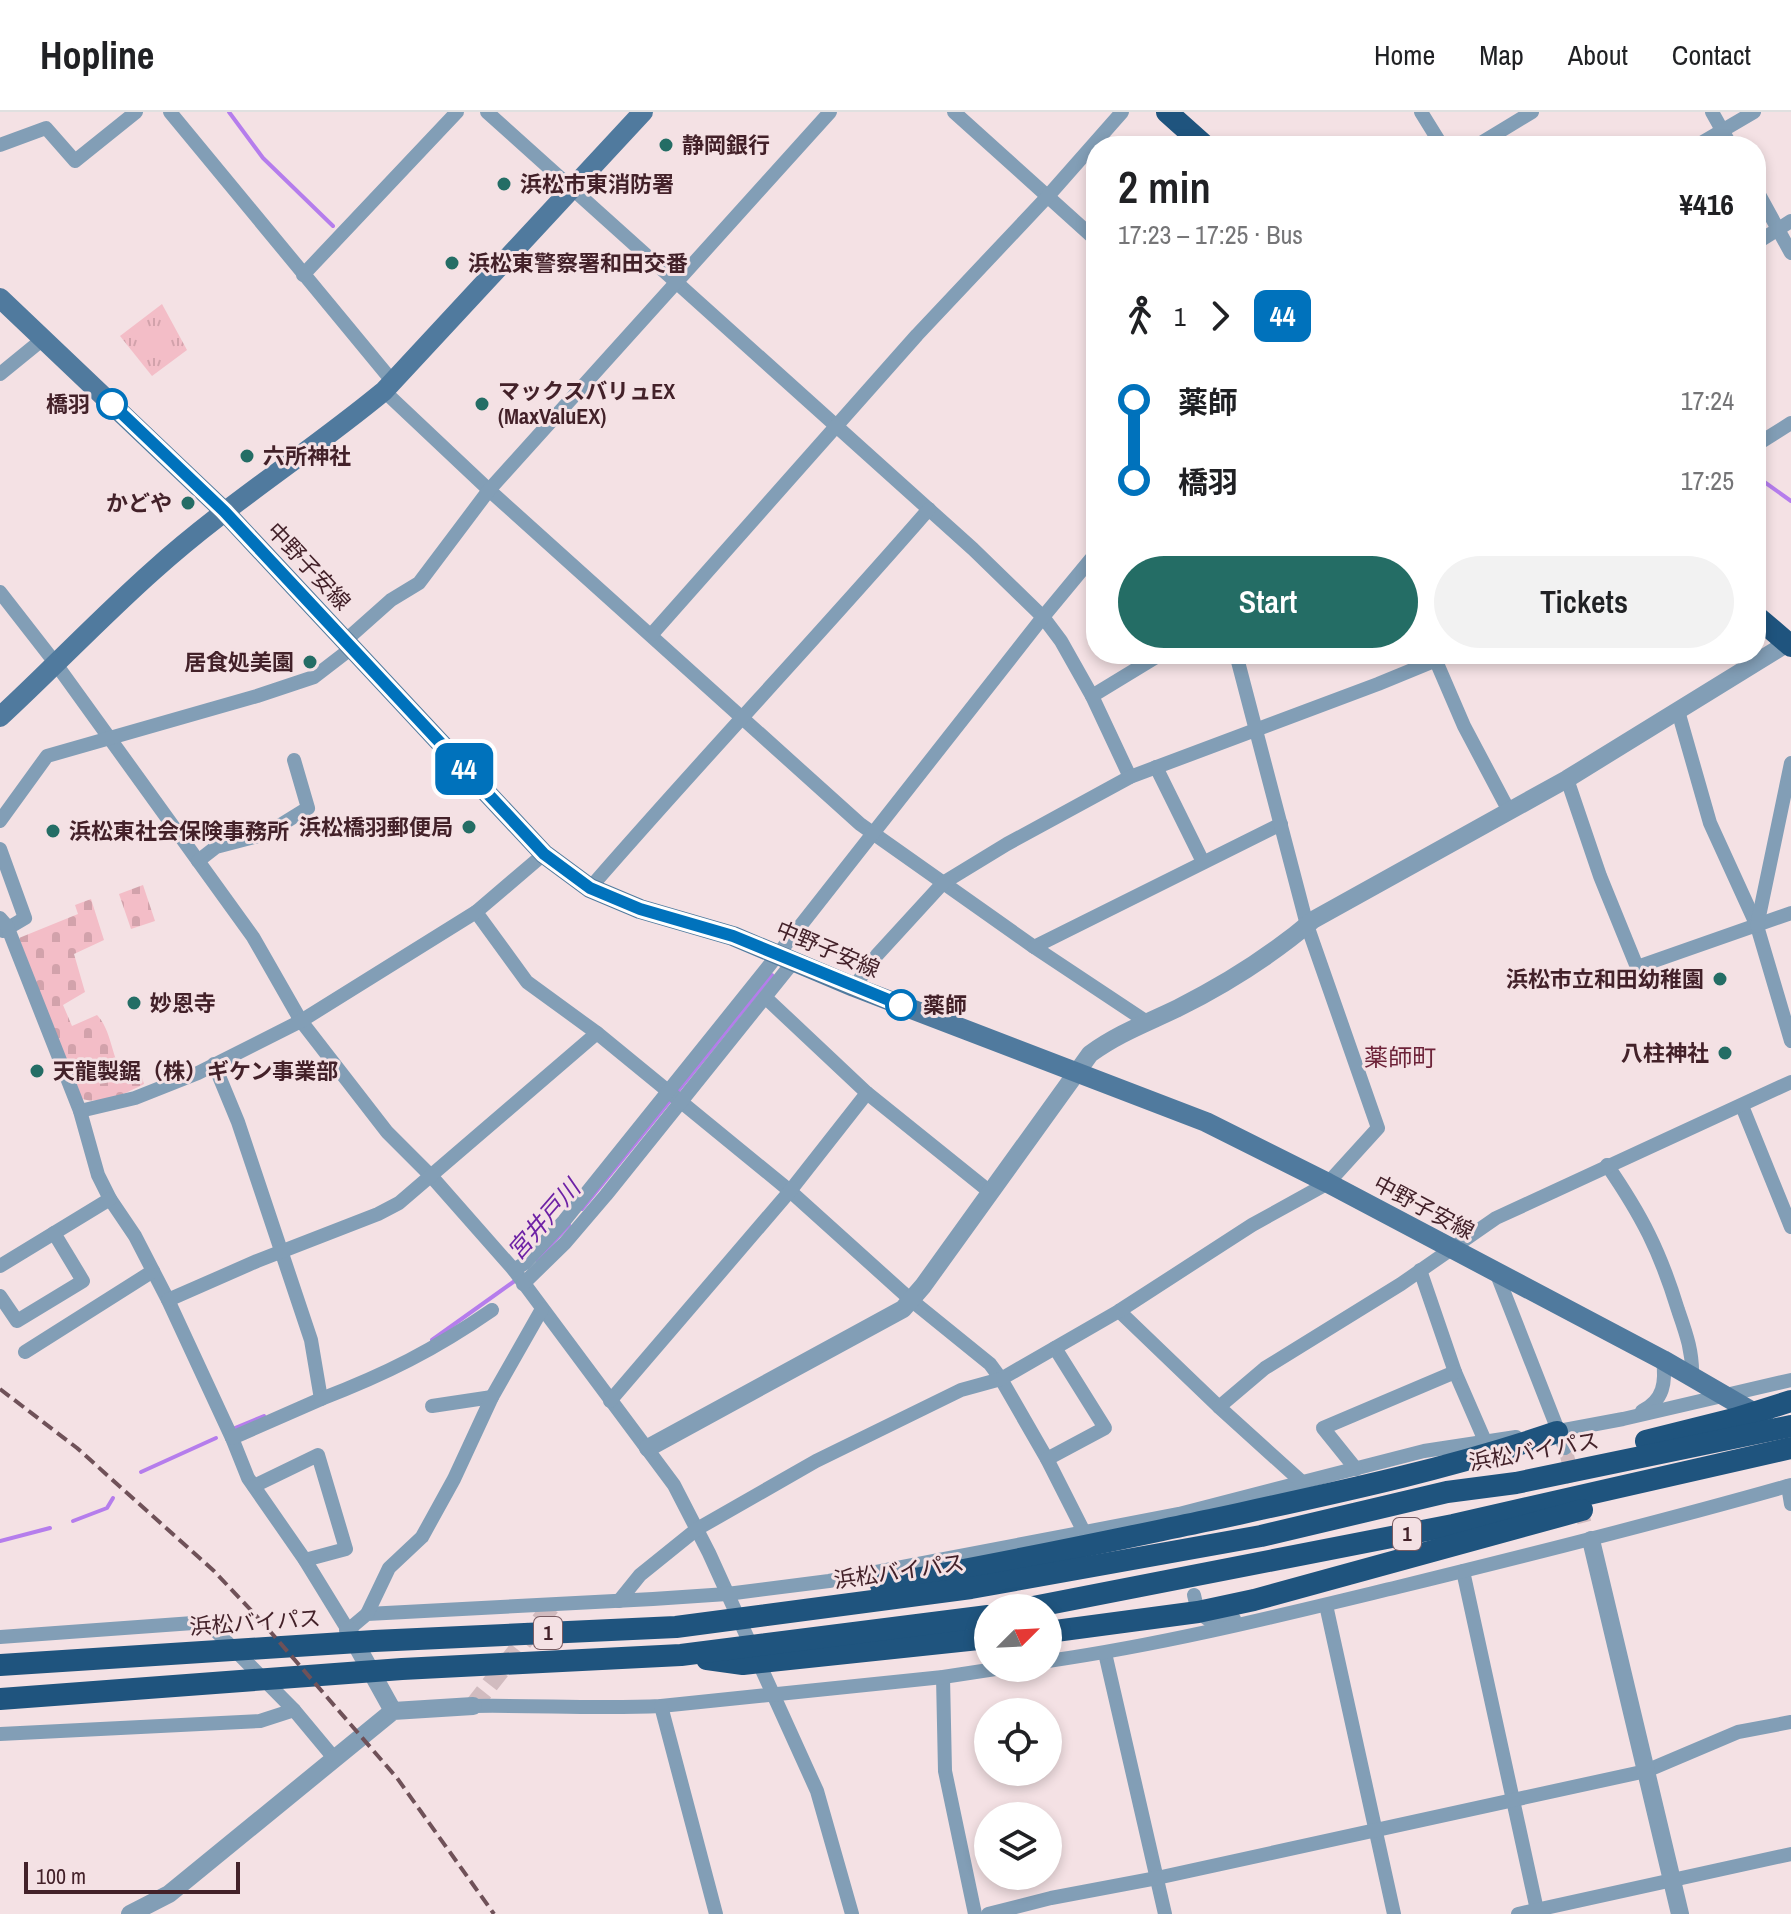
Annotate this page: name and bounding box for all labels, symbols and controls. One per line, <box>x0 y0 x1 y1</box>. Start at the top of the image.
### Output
text: Hopline <box>40 30 154 81</box>
text: Home <box>1374 36 1435 74</box>
text: Map <box>1479 36 1524 74</box>
text: About <box>1568 36 1628 74</box>
text: Contact <box>1672 36 1751 74</box>
place label: 静岡銀行 <box>682 130 770 160</box>
marker: 静岡銀行 <box>657 136 675 154</box>
text: 2 min <box>1118 157 1211 217</box>
place label: 浜松市東消防署 <box>520 169 674 199</box>
marker: 浜松市東消防署 <box>495 175 513 193</box>
text: ¥416 <box>1679 184 1734 224</box>
text: 17:23 – 17:25 · Bus <box>1118 217 1303 252</box>
place label: 浜松東警察署和田交番 <box>468 248 688 278</box>
marker: 浜松東警察署和田交番 <box>443 254 461 272</box>
icon: walk <box>1118 294 1162 338</box>
icon: forward <box>1198 294 1242 338</box>
text: 44 <box>1270 297 1295 335</box>
text: 1 <box>1174 299 1186 334</box>
place label: マックスバリュEX (MaxValuEX) <box>498 376 676 431</box>
text: 薬師 <box>1178 382 1238 422</box>
text: 17:24 <box>1681 383 1734 418</box>
place label: 橋羽 <box>46 389 90 419</box>
marker: 橋羽 <box>97 389 127 419</box>
marker: マックスバリュEX (MaxValuEX) <box>473 395 491 413</box>
place label: 六所神社 <box>263 441 351 471</box>
marker: 六所神社 <box>238 447 256 465</box>
text: 橋羽 <box>1178 462 1238 502</box>
text: 17:25 <box>1681 463 1734 498</box>
place label: かどや <box>106 488 172 518</box>
marker: かどや <box>179 494 197 512</box>
street label: 中野子安線 <box>261 516 357 616</box>
button: Start <box>1118 556 1418 648</box>
button: Tickets <box>1434 556 1734 648</box>
place label: 居食処美園 <box>184 647 294 677</box>
marker: 居食処美園 <box>301 653 319 671</box>
line badge: 44 <box>428 743 500 795</box>
text: 44 <box>451 750 477 788</box>
place label: 浜松橋羽郵便局 <box>299 812 453 842</box>
place label: 浜松東社会保険事務所 <box>69 816 289 846</box>
marker: 浜松橋羽郵便局 <box>460 818 478 836</box>
marker: 浜松東社会保険事務所 <box>44 822 62 840</box>
street label: 中野子安線 <box>772 914 884 984</box>
place label: 浜松市立和田幼稚園 <box>1506 964 1704 994</box>
marker: 浜松市立和田幼稚園 <box>1711 970 1729 988</box>
place label: 妙恩寺 <box>150 988 216 1018</box>
marker: 薬師 <box>886 990 916 1020</box>
place label: 薬師 <box>923 990 967 1020</box>
marker: 妙恩寺 <box>125 994 143 1012</box>
place label: 八柱神社 <box>1621 1038 1709 1068</box>
district label: 薬師町 <box>1364 1041 1436 1073</box>
marker: 八柱神社 <box>1716 1044 1734 1062</box>
place label: 天龍製鋸（株）ギケン事業部 <box>53 1056 338 1086</box>
marker: 天龍製鋸（株）ギケン事業部 <box>28 1062 46 1080</box>
street label: 中野子安線 <box>1368 1168 1480 1246</box>
water label: 宮井戸川 <box>500 1170 589 1266</box>
street label: 浜松バイパス <box>1467 1425 1601 1477</box>
road number: 1 <box>1393 1518 1421 1550</box>
street label: 浜松バイパス <box>832 1547 966 1595</box>
north arrow <box>974 1594 1062 1682</box>
map controls <box>974 1594 1062 1890</box>
street label: 浜松バイパス <box>188 1602 322 1642</box>
road number: 1 <box>534 1617 562 1649</box>
button: locate <box>974 1698 1062 1786</box>
button: layers <box>974 1802 1062 1890</box>
scale bar <box>24 1858 240 1894</box>
text: 100 m <box>36 1861 86 1891</box>

